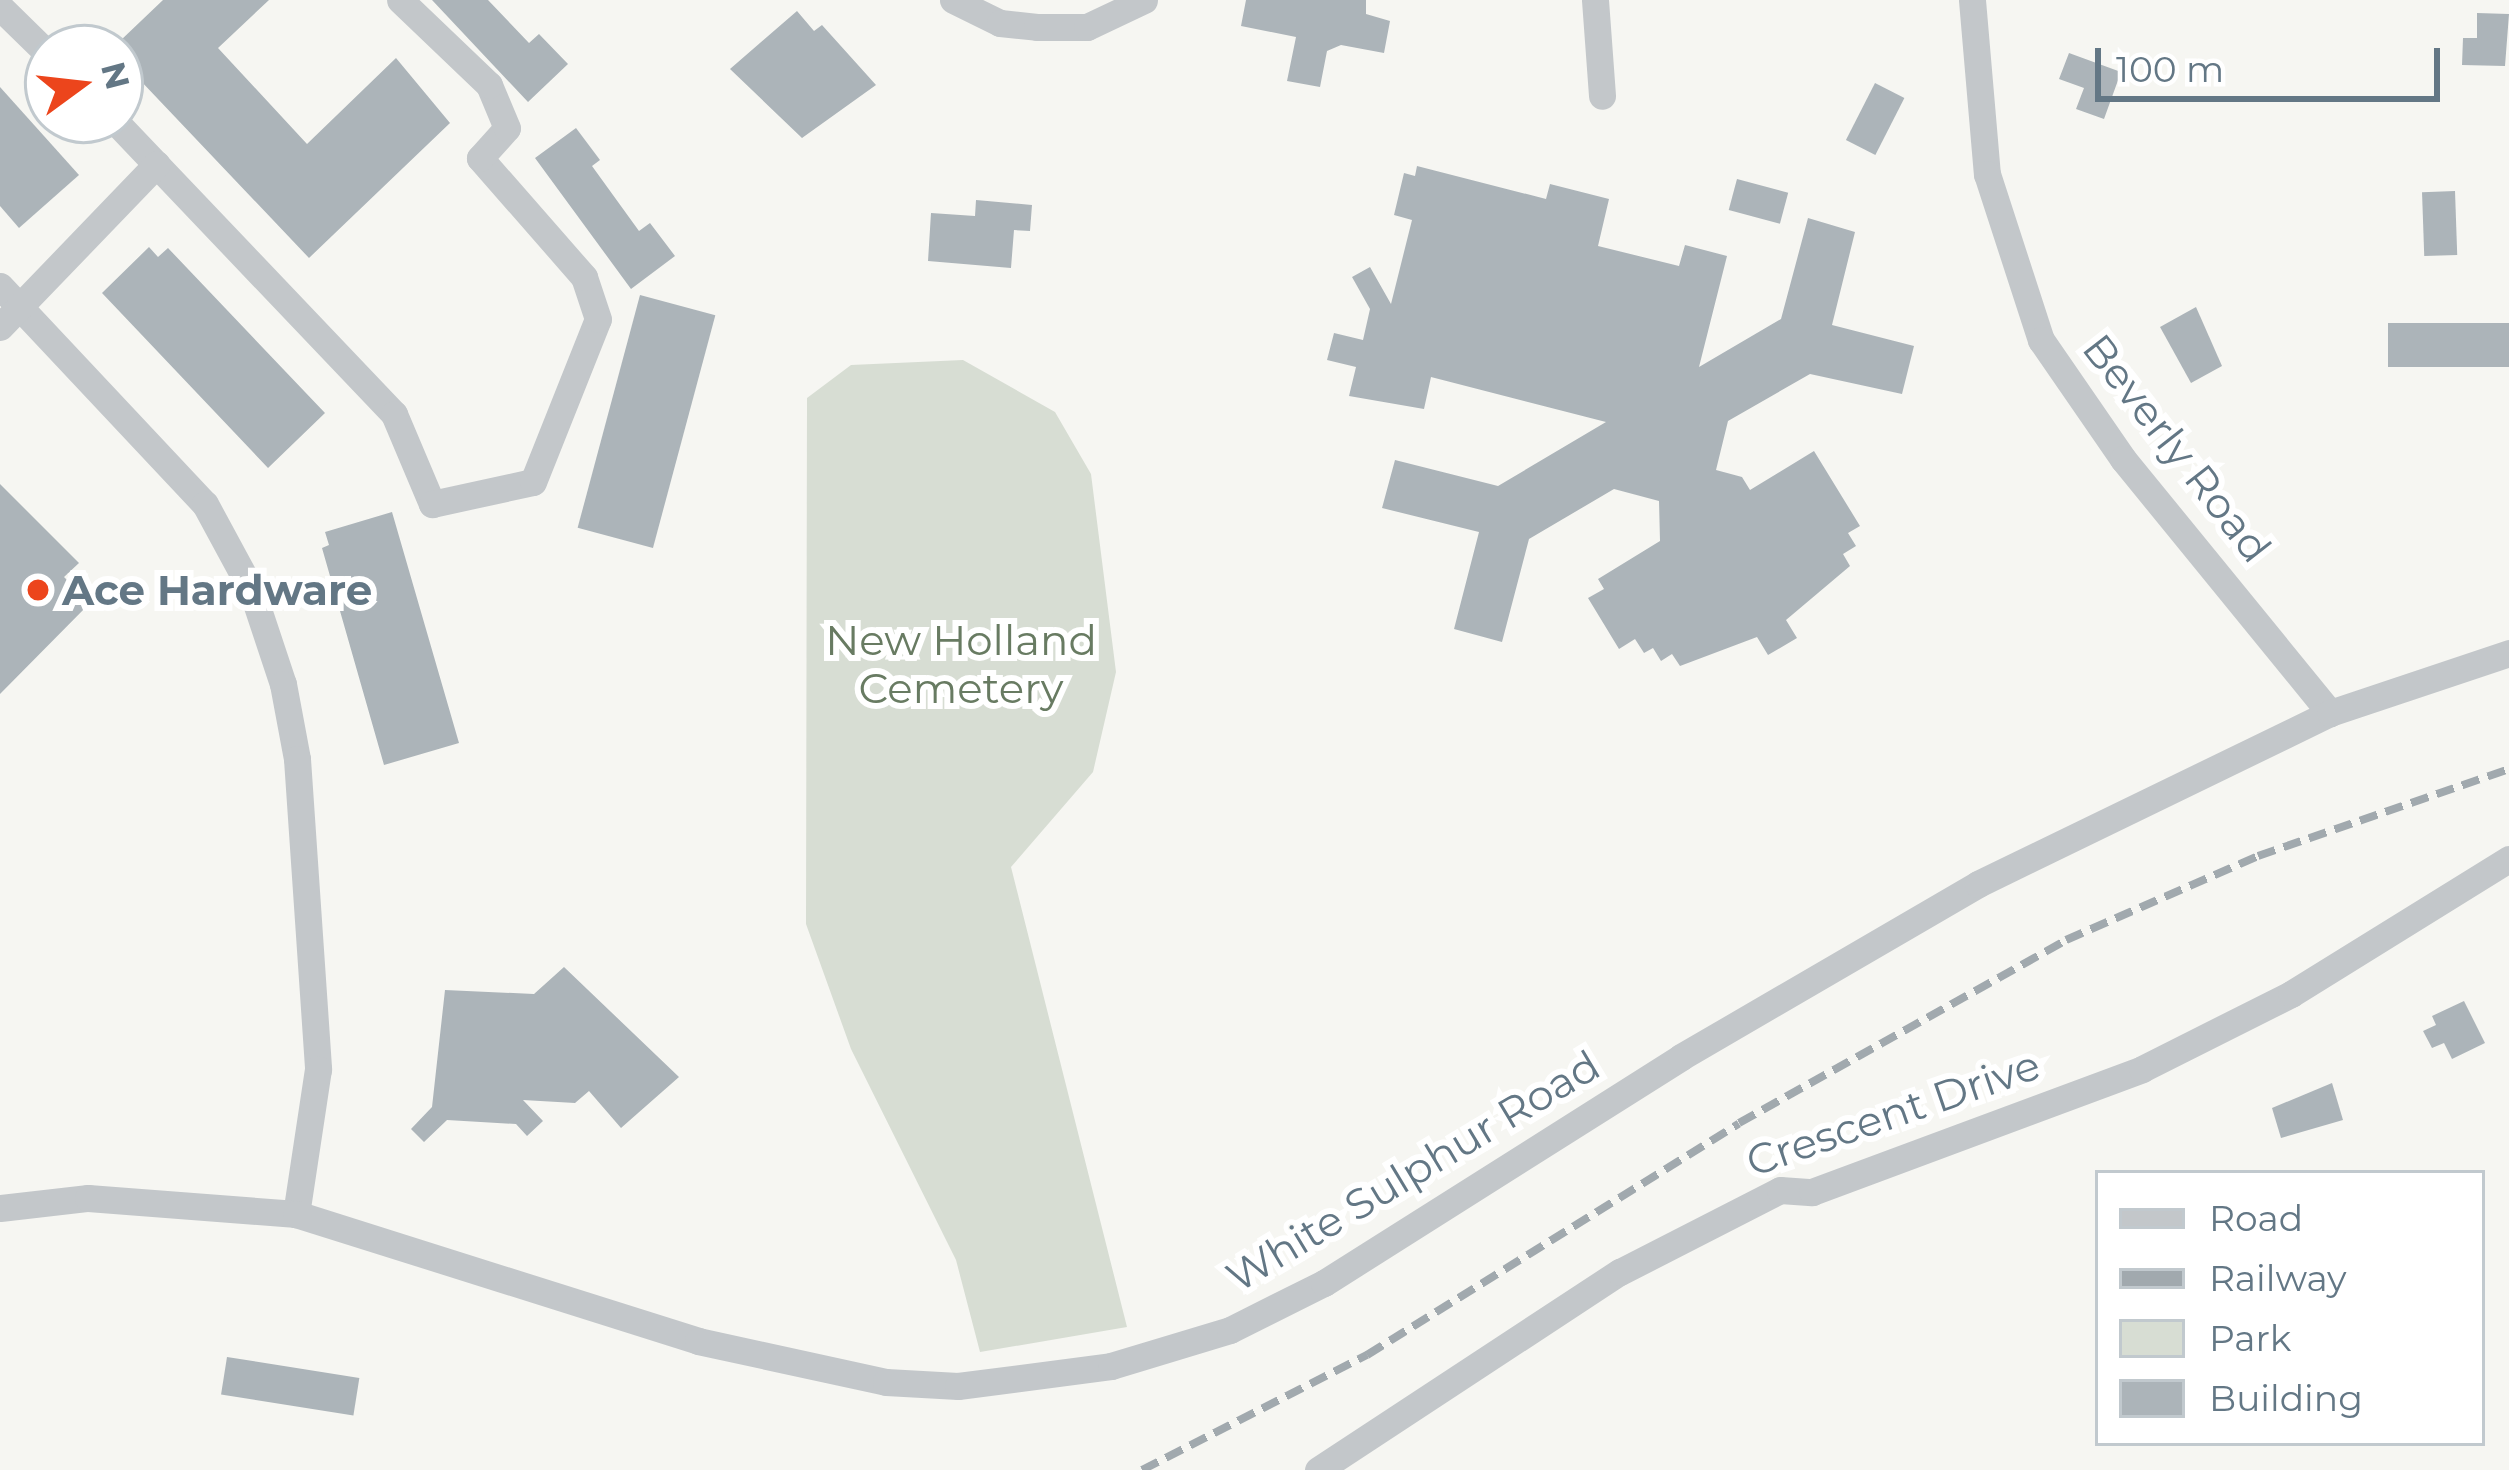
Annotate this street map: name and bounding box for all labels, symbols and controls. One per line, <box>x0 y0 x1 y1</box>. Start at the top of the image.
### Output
north arrow <box>24 24 144 144</box>
scale bar <box>2101 24 2446 98</box>
text: 100 m <box>2116 47 2224 91</box>
text: N <box>93 57 139 94</box>
street label: Beverly Road <box>2072 324 2282 572</box>
place label: Ace Hardware <box>62 565 372 615</box>
marker: Ace Hardware <box>25 577 51 603</box>
park label: New Holland Cemetery <box>825 615 1097 714</box>
street label: Crescent Drive <box>1740 1039 2046 1187</box>
street label: White Sulphur Road <box>1217 1040 1609 1302</box>
legend <box>2095 1170 2485 1446</box>
text: Road <box>2209 1196 2303 1240</box>
text: Railway <box>2209 1256 2346 1300</box>
text: Park <box>2209 1316 2291 1360</box>
text: Building <box>2209 1376 2363 1420</box>

